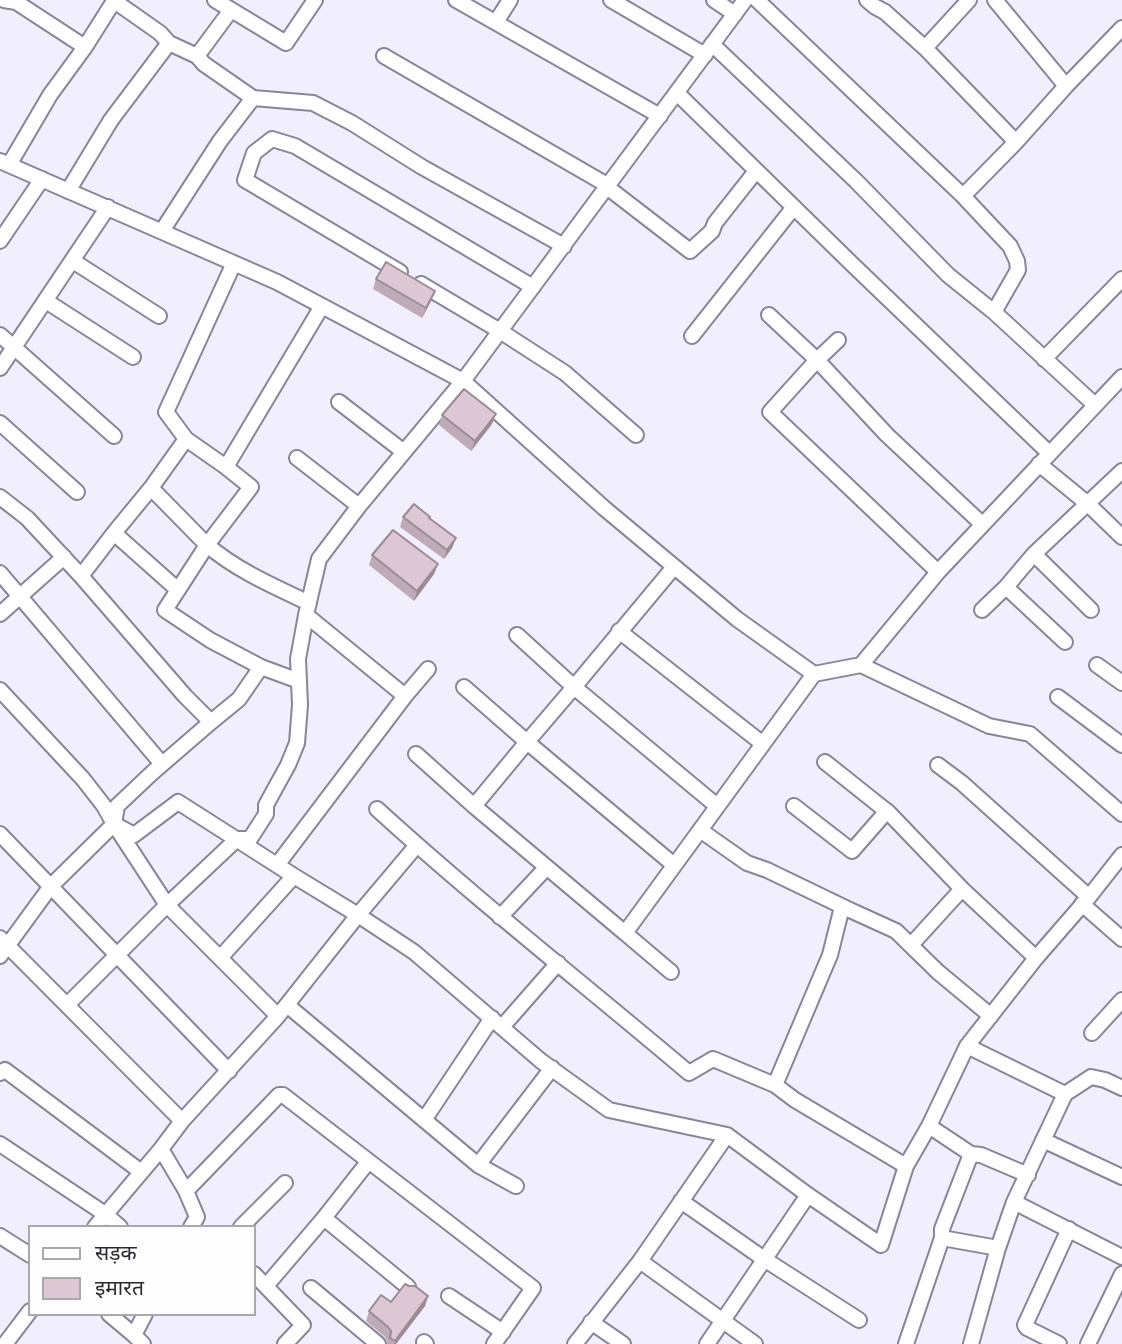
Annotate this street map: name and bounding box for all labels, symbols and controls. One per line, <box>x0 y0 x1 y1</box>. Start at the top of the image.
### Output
legend <box>28 1225 256 1316</box>
text: सड़क <box>95 1238 137 1266</box>
text: इमारत <box>95 1273 144 1301</box>

